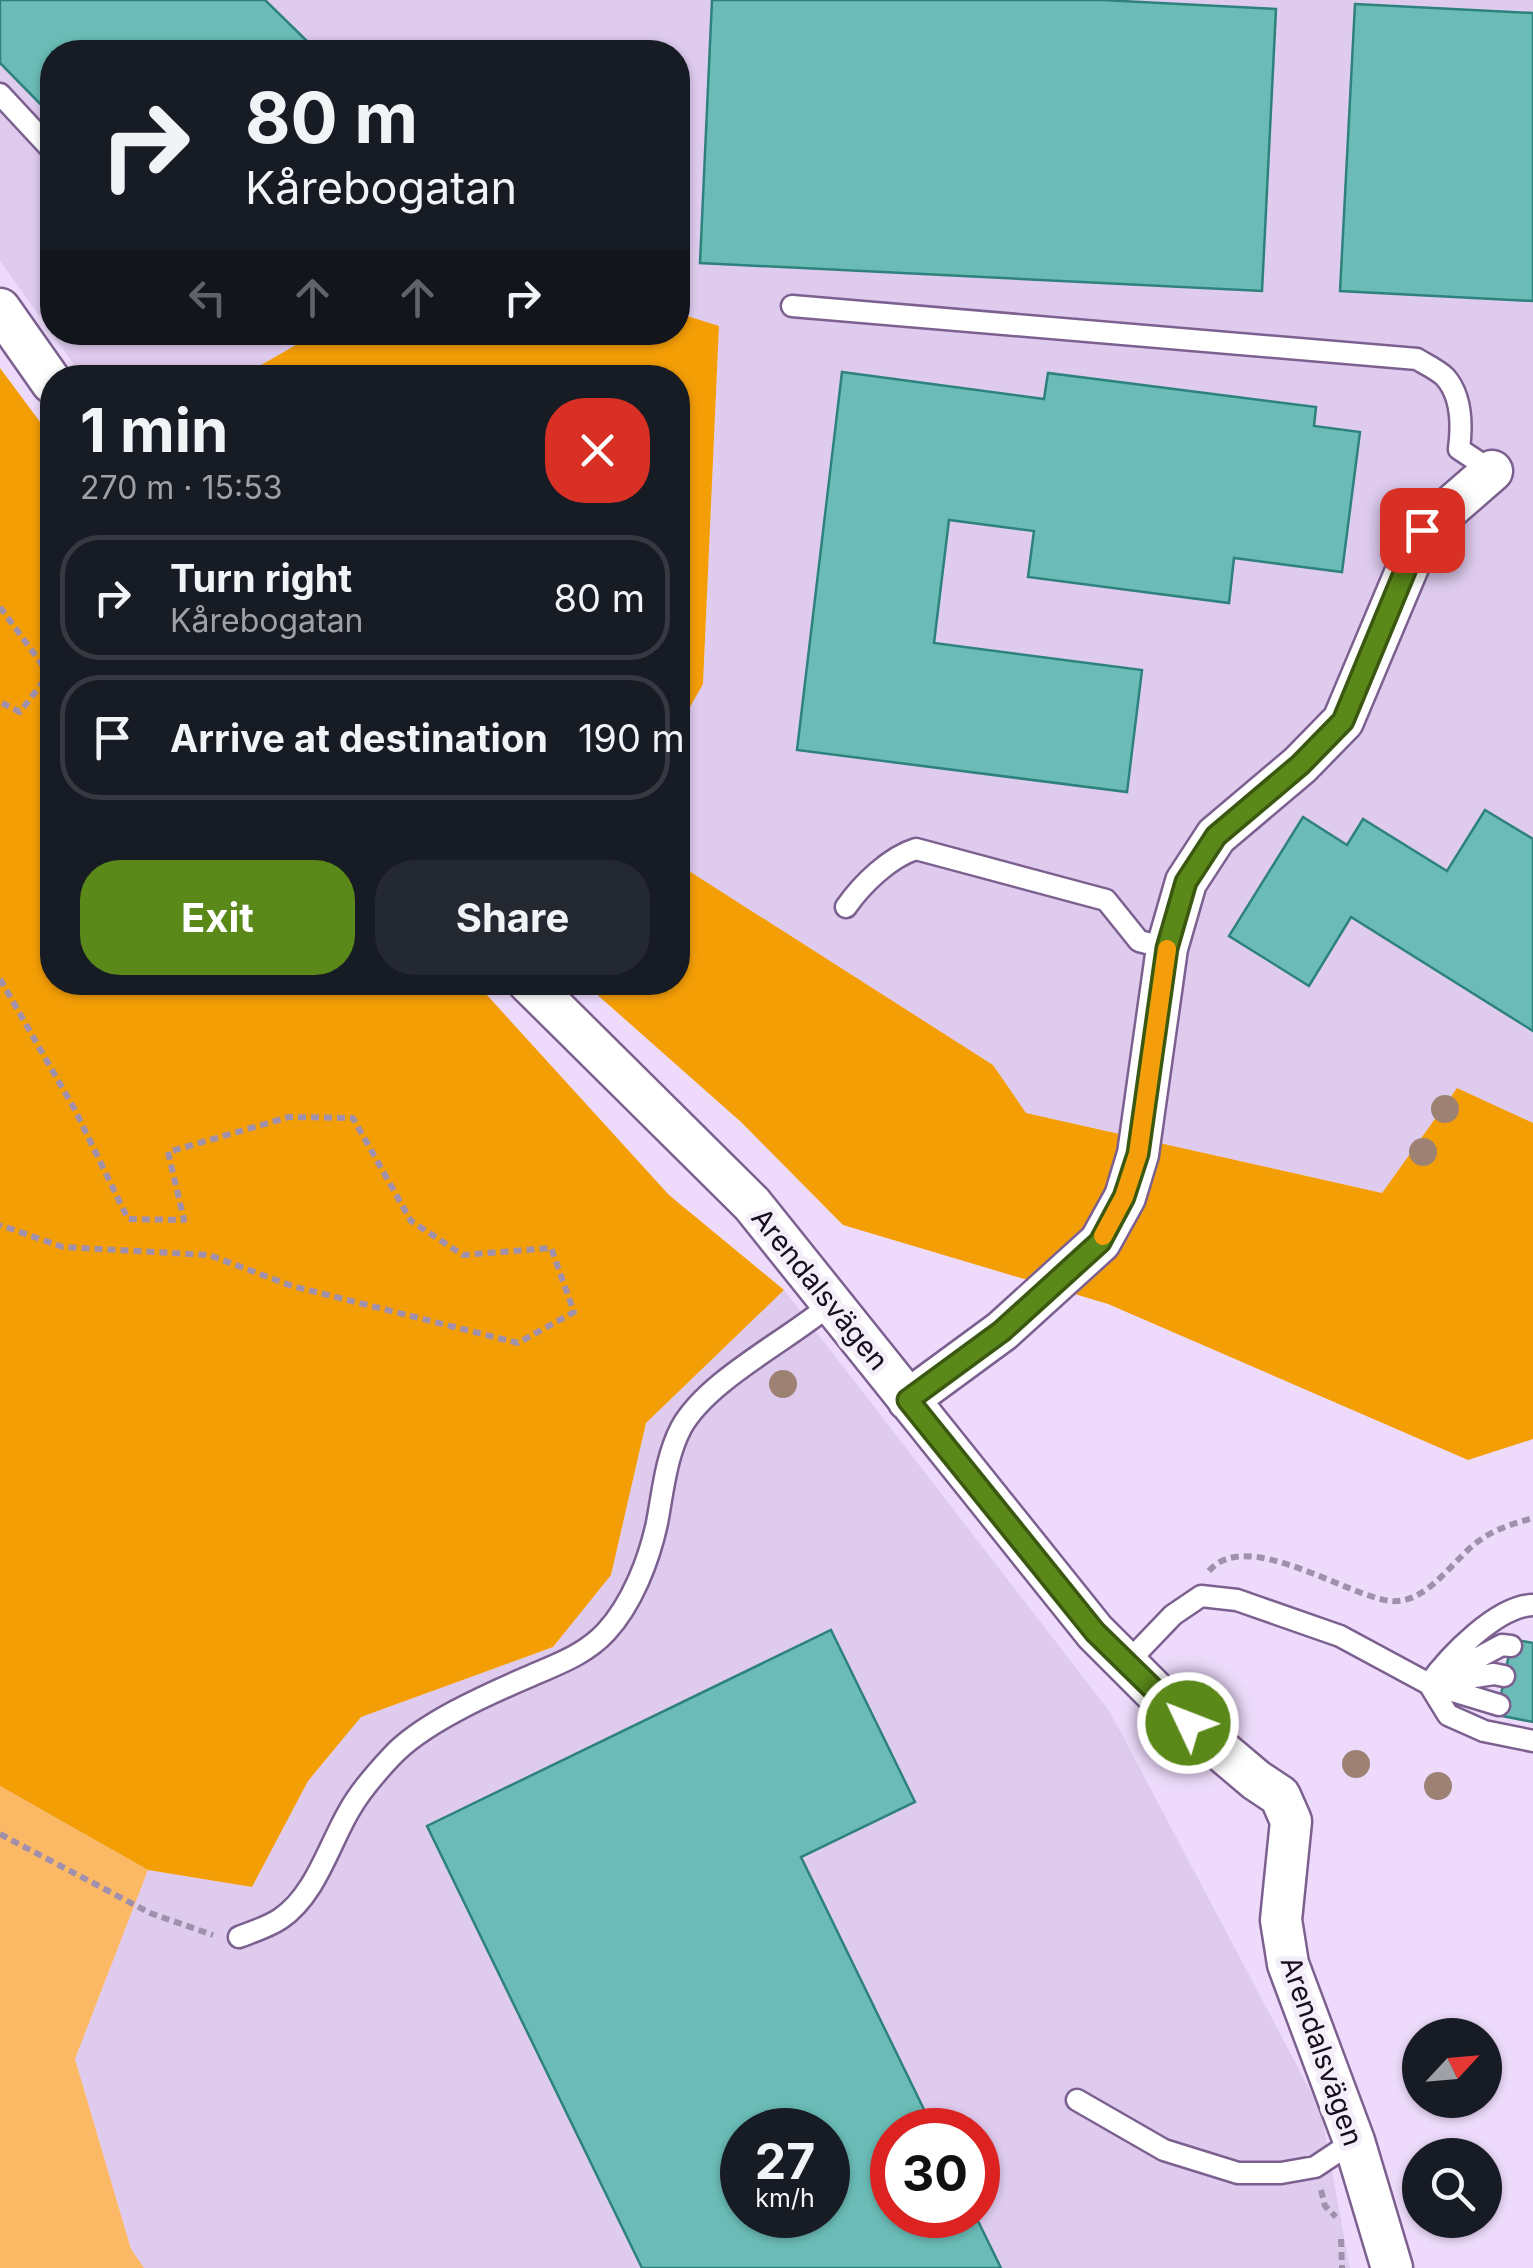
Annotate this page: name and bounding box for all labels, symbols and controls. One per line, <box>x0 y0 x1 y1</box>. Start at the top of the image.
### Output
text: 80 m <box>245 75 418 160</box>
icon: right <box>80 80 210 210</box>
text: Kårebogatan <box>245 160 517 215</box>
icon: left <box>180 270 235 325</box>
icon: ahead <box>285 270 340 325</box>
icon: ahead <box>390 270 445 325</box>
icon: right <box>495 270 550 325</box>
text: 1 min <box>80 394 228 466</box>
button: close <box>545 398 650 503</box>
text: 270 m · 15:53 <box>80 468 282 507</box>
pin <box>1380 488 1465 573</box>
icon: arrive <box>1395 503 1450 558</box>
text: Turn right <box>170 555 352 601</box>
icon: right <box>85 570 140 625</box>
text: 80 m <box>554 575 645 621</box>
text: Kårebogatan <box>170 601 364 640</box>
icon: arrive <box>85 710 140 765</box>
text: Arrive at destination <box>170 715 548 761</box>
text: 190 m <box>578 715 685 761</box>
button: Exit <box>80 860 355 975</box>
button: Share <box>375 860 650 975</box>
street label: Arendalsvägen <box>744 1201 896 1377</box>
position arrow <box>1136 1671 1240 1775</box>
street label: Arendalsvägen <box>1274 1952 1370 2150</box>
north arrow <box>1402 2018 1502 2118</box>
map controls <box>1402 2018 1502 2238</box>
speed limit sign: 30 <box>870 2108 1000 2238</box>
text: 27 <box>755 2131 815 2191</box>
button: search <box>1402 2138 1502 2238</box>
text: km/h <box>755 2183 815 2213</box>

